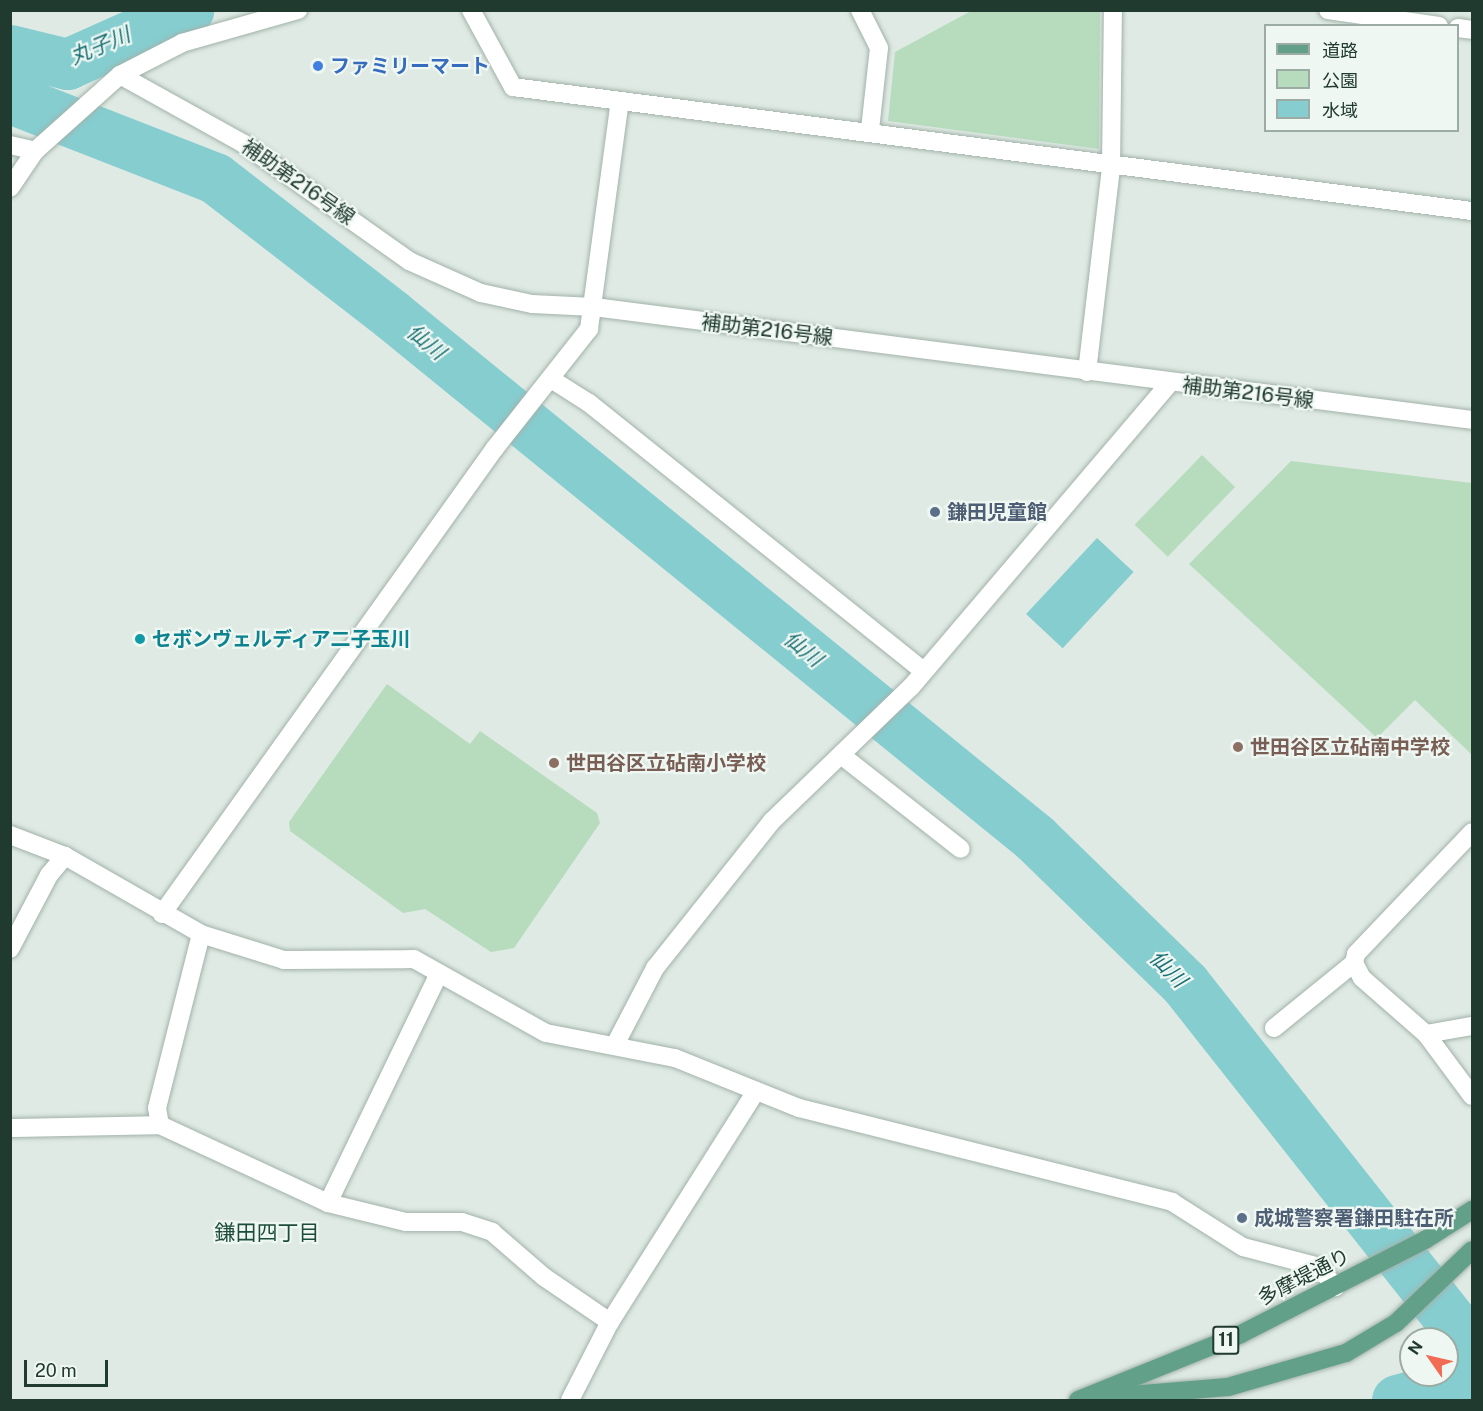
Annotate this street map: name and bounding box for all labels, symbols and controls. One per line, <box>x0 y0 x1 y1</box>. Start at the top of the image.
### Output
water label: 丸子川 <box>66 22 134 70</box>
legend <box>1264 24 1459 132</box>
text: 道路 <box>1322 40 1358 61</box>
place label: ファミリーマート <box>330 54 490 78</box>
marker: ファミリーマート <box>311 59 325 73</box>
text: 公園 <box>1322 70 1358 91</box>
text: 水域 <box>1322 100 1358 121</box>
street label: 補助第216号線 <box>237 134 359 230</box>
street label: 補助第216号線 <box>700 310 834 350</box>
water label: 仙川 <box>402 319 450 365</box>
street label: 補助第216号線 <box>1181 373 1315 413</box>
place label: 鎌田児童館 <box>947 500 1047 524</box>
marker: 鎌田児童館 <box>928 505 942 519</box>
water label: 仙川 <box>779 626 827 672</box>
place label: セボンヴェルディア二子玉川 <box>152 627 412 651</box>
marker: セボンヴェルディア二子玉川 <box>133 632 147 646</box>
place label: 世田谷区立砧南中学校 <box>1250 735 1450 759</box>
marker: 世田谷区立砧南中学校 <box>1231 740 1245 754</box>
place label: 世田谷区立砧南小学校 <box>566 751 766 775</box>
marker: 世田谷区立砧南小学校 <box>547 756 561 770</box>
water label: 仙川 <box>1144 945 1192 993</box>
place label: 成城警察署鎌田駐在所 <box>1254 1206 1454 1230</box>
marker: 成城警察署鎌田駐在所 <box>1235 1211 1249 1225</box>
district label: 鎌田四丁目 <box>215 1220 319 1246</box>
street label: 多摩堤通り <box>1254 1244 1354 1310</box>
road number: 11 <box>1211 1325 1241 1355</box>
north arrow <box>1399 1327 1459 1387</box>
text: N <box>1404 1337 1427 1358</box>
scale bar <box>27 1348 111 1386</box>
text: 20 m <box>35 1360 77 1381</box>

